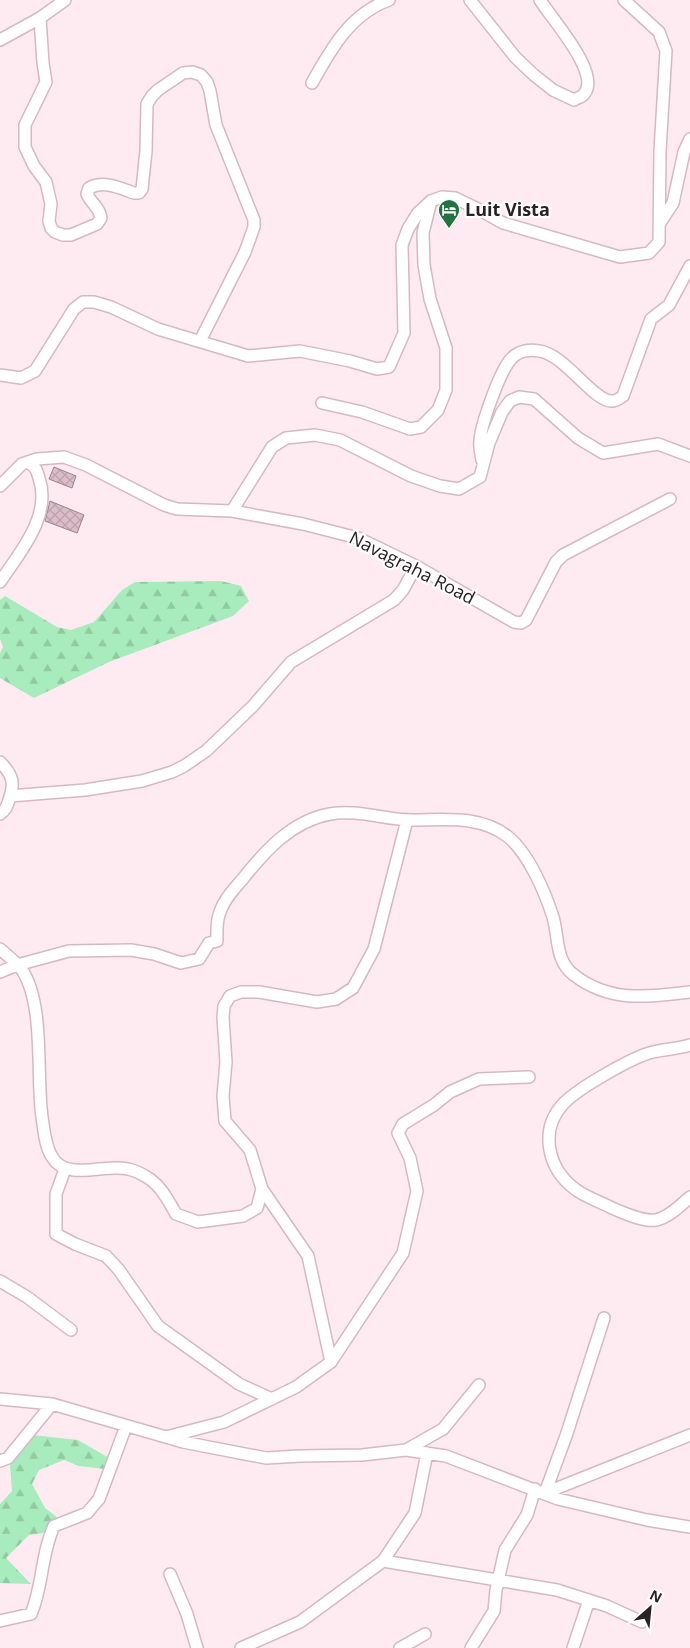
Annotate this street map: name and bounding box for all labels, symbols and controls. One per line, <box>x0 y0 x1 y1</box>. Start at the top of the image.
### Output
place label: Luit Vista <box>465 197 550 221</box>
hotel icon: Luit Vista <box>437 198 461 229</box>
street label: Navagraha Road <box>345 525 480 609</box>
north arrow <box>625 1583 675 1633</box>
text: N <box>647 1585 666 1607</box>

